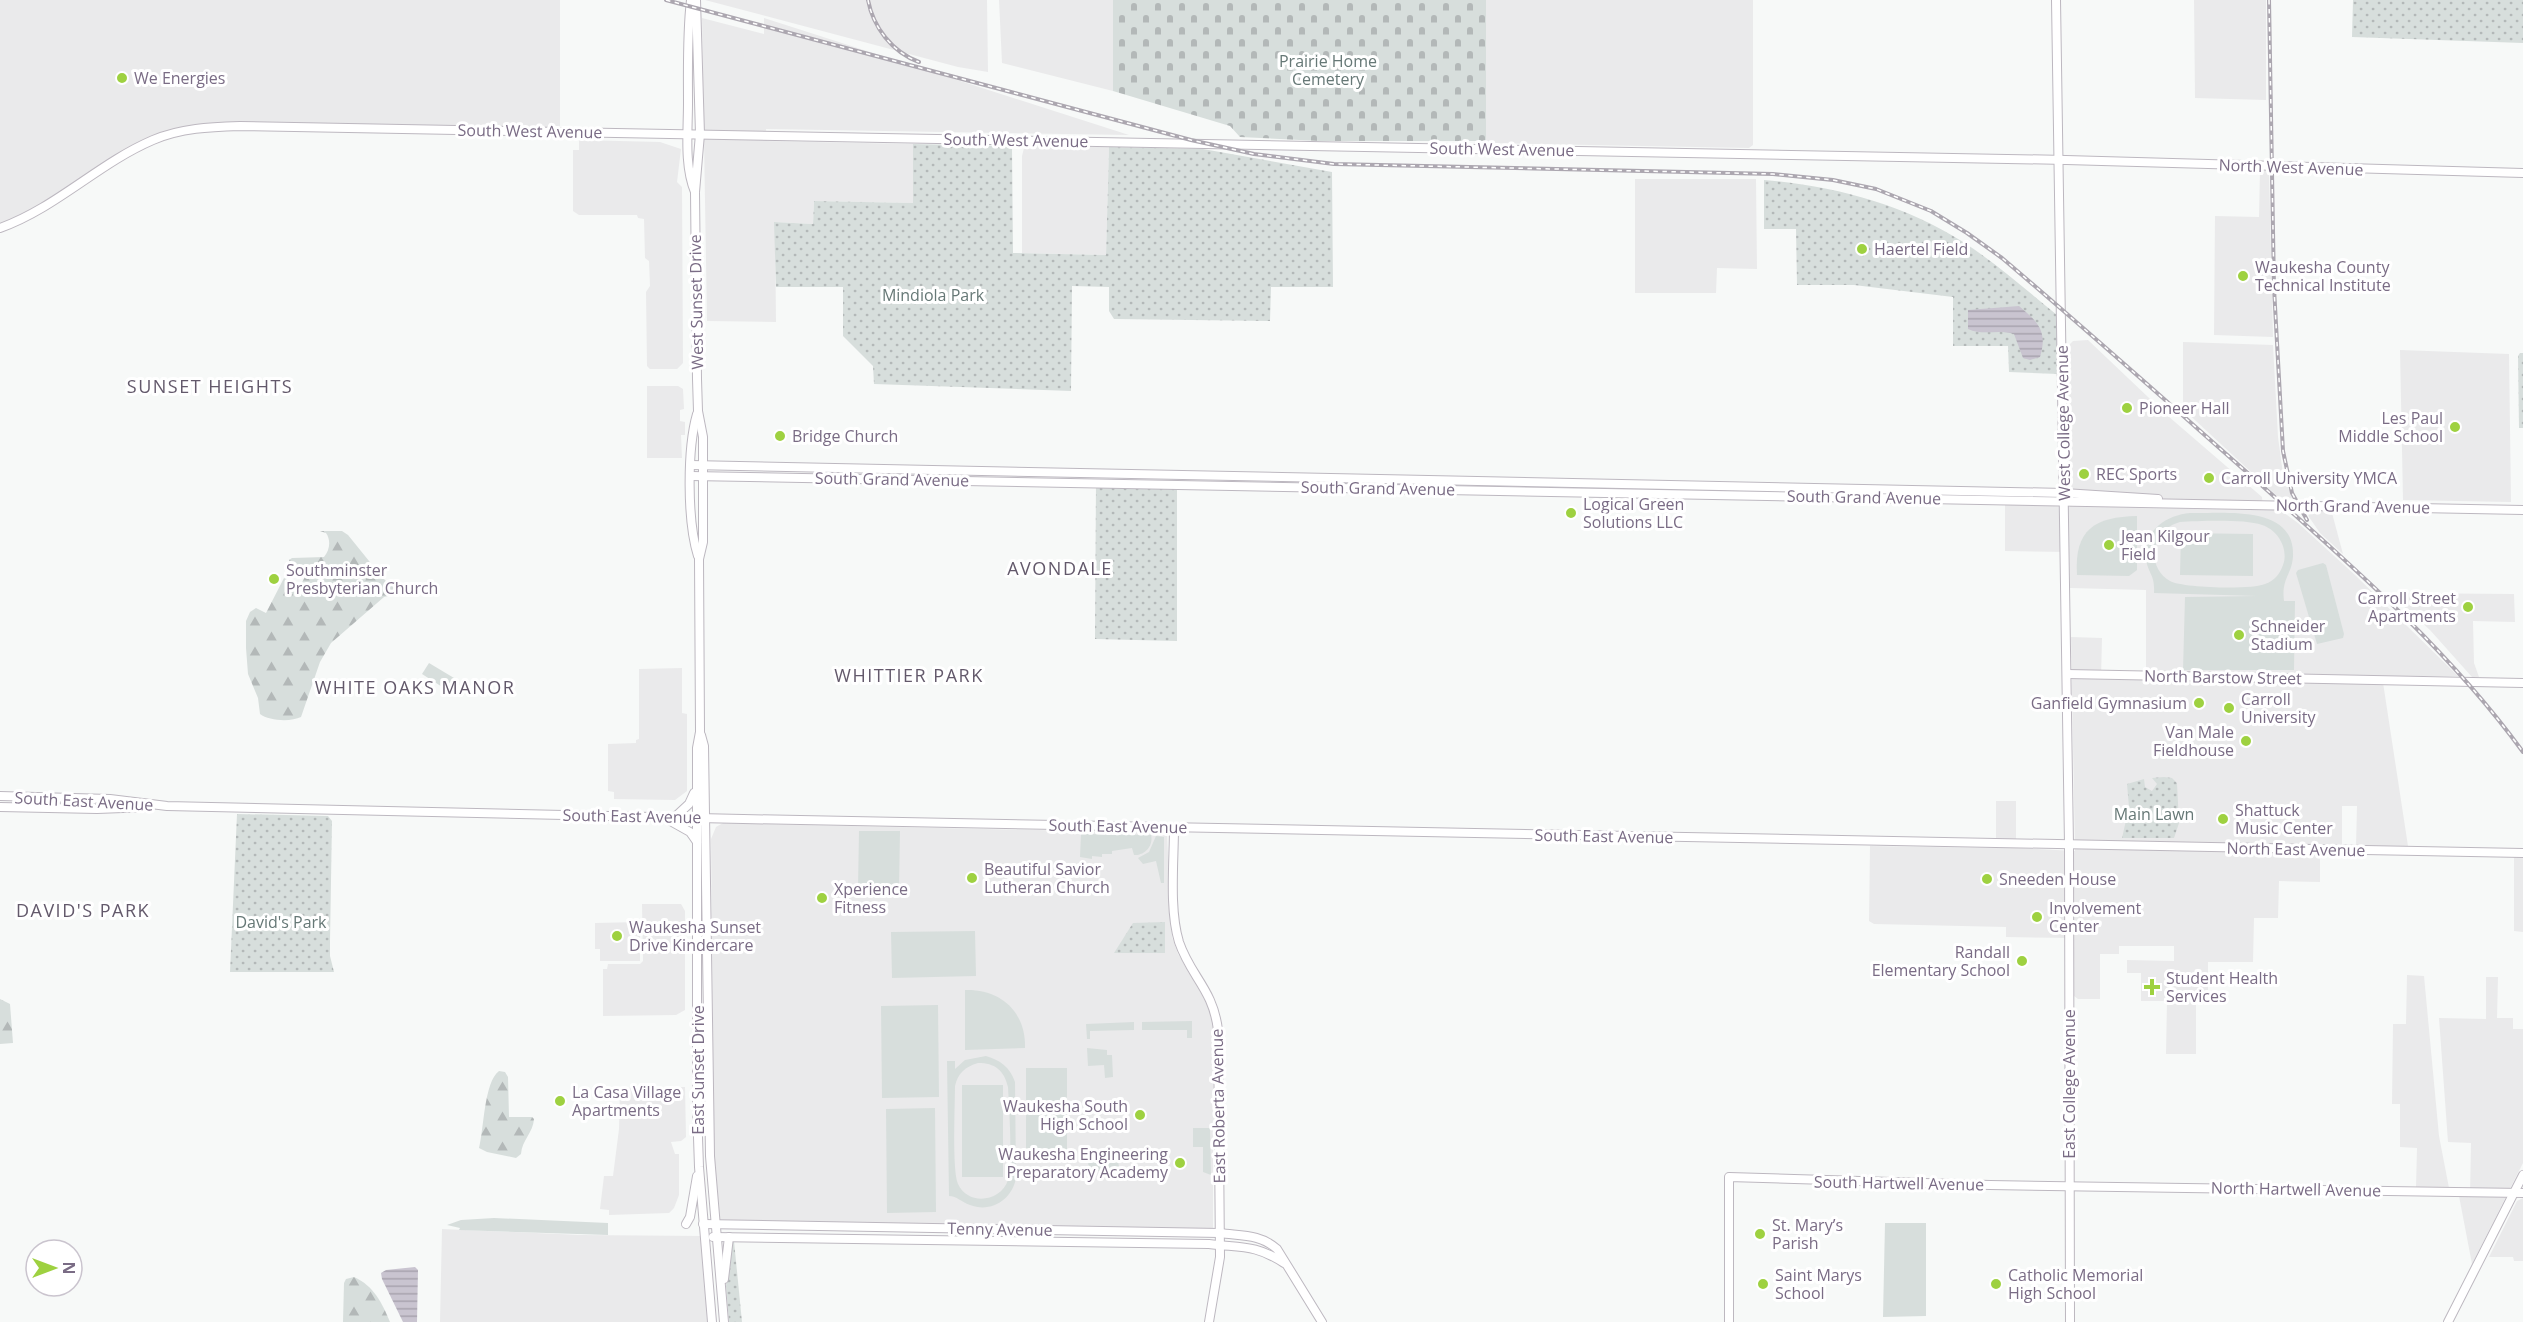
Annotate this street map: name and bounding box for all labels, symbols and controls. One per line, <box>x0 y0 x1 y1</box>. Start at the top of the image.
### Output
park label: Prairie Home Cemetery <box>1279 50 1377 90</box>
place label: We Energies <box>134 67 225 89</box>
marker: We Energies <box>115 71 129 85</box>
street label: South West Avenue <box>457 119 603 143</box>
street label: South West Avenue <box>943 128 1089 152</box>
street label: South West Avenue <box>1429 137 1575 161</box>
street label: North West Avenue <box>2218 153 2364 181</box>
street label: West Sunset Drive <box>684 234 708 370</box>
place label: Haertel Field <box>1874 238 1968 260</box>
marker: Haertel Field <box>1855 242 1869 256</box>
place label: Waukesha County Technical Institute <box>2255 256 2391 296</box>
marker: Waukesha County Technical Institute <box>2236 269 2250 283</box>
park label: Mindiola Park <box>882 284 985 306</box>
street label: West College Avenue <box>2051 345 2075 501</box>
district label: SUNSET HEIGHTS <box>127 374 293 398</box>
place label: Pioneer Hall <box>2139 397 2230 419</box>
marker: Pioneer Hall <box>2120 401 2134 415</box>
place label: Les Paul Middle School <box>2338 407 2443 447</box>
marker: Les Paul Middle School <box>2448 420 2462 434</box>
place label: Bridge Church <box>792 425 898 447</box>
marker: Bridge Church <box>773 429 787 443</box>
place label: REC Sports <box>2096 463 2177 485</box>
street label: South Grand Avenue <box>815 467 969 491</box>
marker: REC Sports <box>2077 467 2091 481</box>
place label: Carroll University YMCA <box>2221 467 2398 489</box>
marker: Carroll University YMCA <box>2202 471 2216 485</box>
street label: South Grand Avenue <box>1301 476 1455 500</box>
street label: South Grand Avenue <box>1787 485 1941 509</box>
place label: Logical Green Solutions LLC <box>1583 493 1684 533</box>
street label: North Grand Avenue <box>2276 494 2430 518</box>
marker: Logical Green Solutions LLC <box>1564 506 1578 520</box>
place label: Jean Kilgour Field <box>2119 525 2210 565</box>
marker: Jean Kilgour Field <box>2102 538 2116 552</box>
district label: AVONDALE <box>1007 556 1113 580</box>
place label: Southminster Presbyterian Church <box>286 559 438 599</box>
marker: Southminster Presbyterian Church <box>267 572 281 586</box>
place label: Carroll Street Apartments <box>2357 587 2456 627</box>
marker: Carroll Street Apartments <box>2461 600 2475 614</box>
place label: Schneider Stadium <box>2251 615 2326 655</box>
marker: Schneider Stadium <box>2232 628 2246 642</box>
district label: WHITTIER PARK <box>834 663 984 687</box>
street label: North Barstow Street <box>2144 665 2302 689</box>
district label: WHITE OAKS MANOR <box>315 675 515 699</box>
place label: Carroll University <box>2241 688 2316 728</box>
place label: Ganfield Gymnasium <box>2031 692 2187 714</box>
marker: Ganfield Gymnasium <box>2192 696 2206 710</box>
marker: Carroll University <box>2222 701 2236 715</box>
place label: Van Male Fieldhouse <box>2153 721 2234 761</box>
marker: Van Male Fieldhouse <box>2239 734 2253 748</box>
street label: South East Avenue <box>14 786 154 816</box>
place label: Shattuck Music Center <box>2235 799 2333 839</box>
park label: Main Lawn <box>2114 803 2194 825</box>
street label: South East Avenue <box>562 804 702 828</box>
marker: Shattuck Music Center <box>2216 812 2230 826</box>
street label: South East Avenue <box>1048 814 1188 838</box>
street label: South East Avenue <box>1534 824 1674 848</box>
street label: North East Avenue <box>2226 837 2366 861</box>
place label: Beautiful Savior Lutheran Church <box>984 858 1110 898</box>
place label: Sneeden House <box>1999 868 2116 890</box>
marker: Beautiful Savior Lutheran Church <box>965 871 979 885</box>
marker: Sneeden House <box>1980 872 1994 886</box>
place label: Xperience Fitness <box>834 878 908 918</box>
marker: Xperience Fitness <box>815 891 829 905</box>
place label: Involvement Center <box>2049 897 2142 937</box>
district label: DAVID'S PARK <box>16 898 150 922</box>
marker: Involvement Center <box>2030 910 2044 924</box>
park label: David's Park <box>235 911 327 933</box>
place label: Waukesha Sunset Drive Kindercare <box>629 916 761 956</box>
marker: Waukesha Sunset Drive Kindercare <box>610 929 624 943</box>
place label: Randall Elementary School <box>1872 941 2010 981</box>
marker: Randall Elementary School <box>2015 954 2029 968</box>
place label: Student Health Services <box>2166 967 2278 1007</box>
marker: Student Health Services <box>2143 978 2161 996</box>
street label: East Sunset Drive <box>687 1005 709 1135</box>
street label: East College Avenue <box>2058 1009 2080 1159</box>
street label: East Roberta Avenue <box>1206 1029 1230 1183</box>
place label: La Casa Village Apartments <box>572 1081 681 1121</box>
marker: La Casa Village Apartments <box>553 1094 567 1108</box>
place label: Waukesha South High School <box>1003 1095 1128 1135</box>
marker: Waukesha South High School <box>1133 1108 1147 1122</box>
place label: Waukesha Engineering Preparatory Academy <box>998 1143 1169 1183</box>
marker: Waukesha Engineering Preparatory Academy <box>1173 1156 1187 1170</box>
street label: South Hartwell Avenue <box>1814 1171 1984 1195</box>
street label: North Hartwell Avenue <box>2211 1177 2381 1201</box>
place label: St. Mary’s Parish <box>1772 1214 1843 1254</box>
street label: Tenny Avenue <box>947 1217 1053 1241</box>
marker: St. Mary’s Parish <box>1753 1227 1767 1241</box>
north arrow <box>24 1238 84 1298</box>
text: N <box>58 1261 80 1275</box>
place label: Saint Marys School <box>1775 1264 1862 1304</box>
place label: Catholic Memorial High School <box>2008 1264 2143 1304</box>
marker: Saint Marys School <box>1756 1277 1770 1291</box>
marker: Catholic Memorial High School <box>1989 1277 2003 1291</box>

